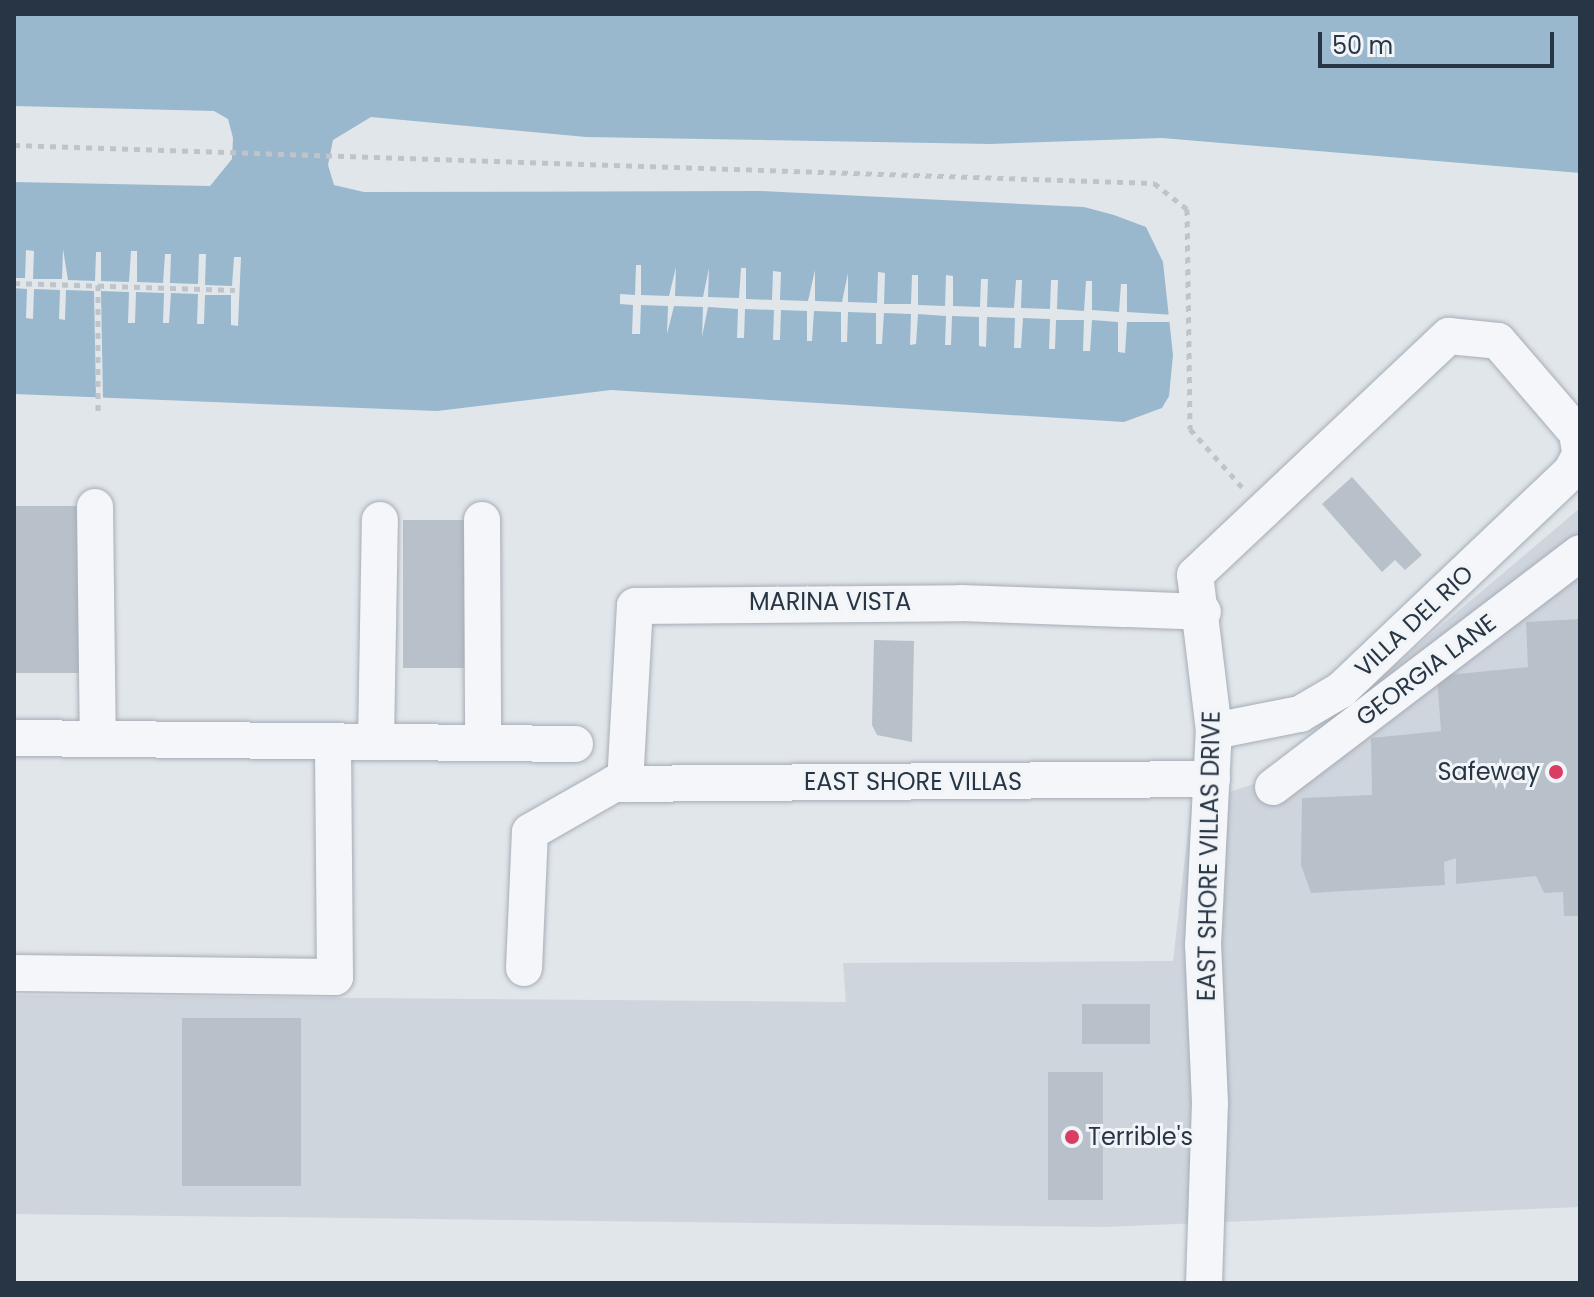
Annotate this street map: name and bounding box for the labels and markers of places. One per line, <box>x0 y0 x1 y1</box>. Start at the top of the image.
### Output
place label: Safeway <box>1437 758 1540 786</box>
marker: Safeway <box>1547 763 1565 781</box>
place label: Terrible's <box>1088 1123 1193 1151</box>
marker: Terrible's <box>1063 1128 1081 1146</box>

